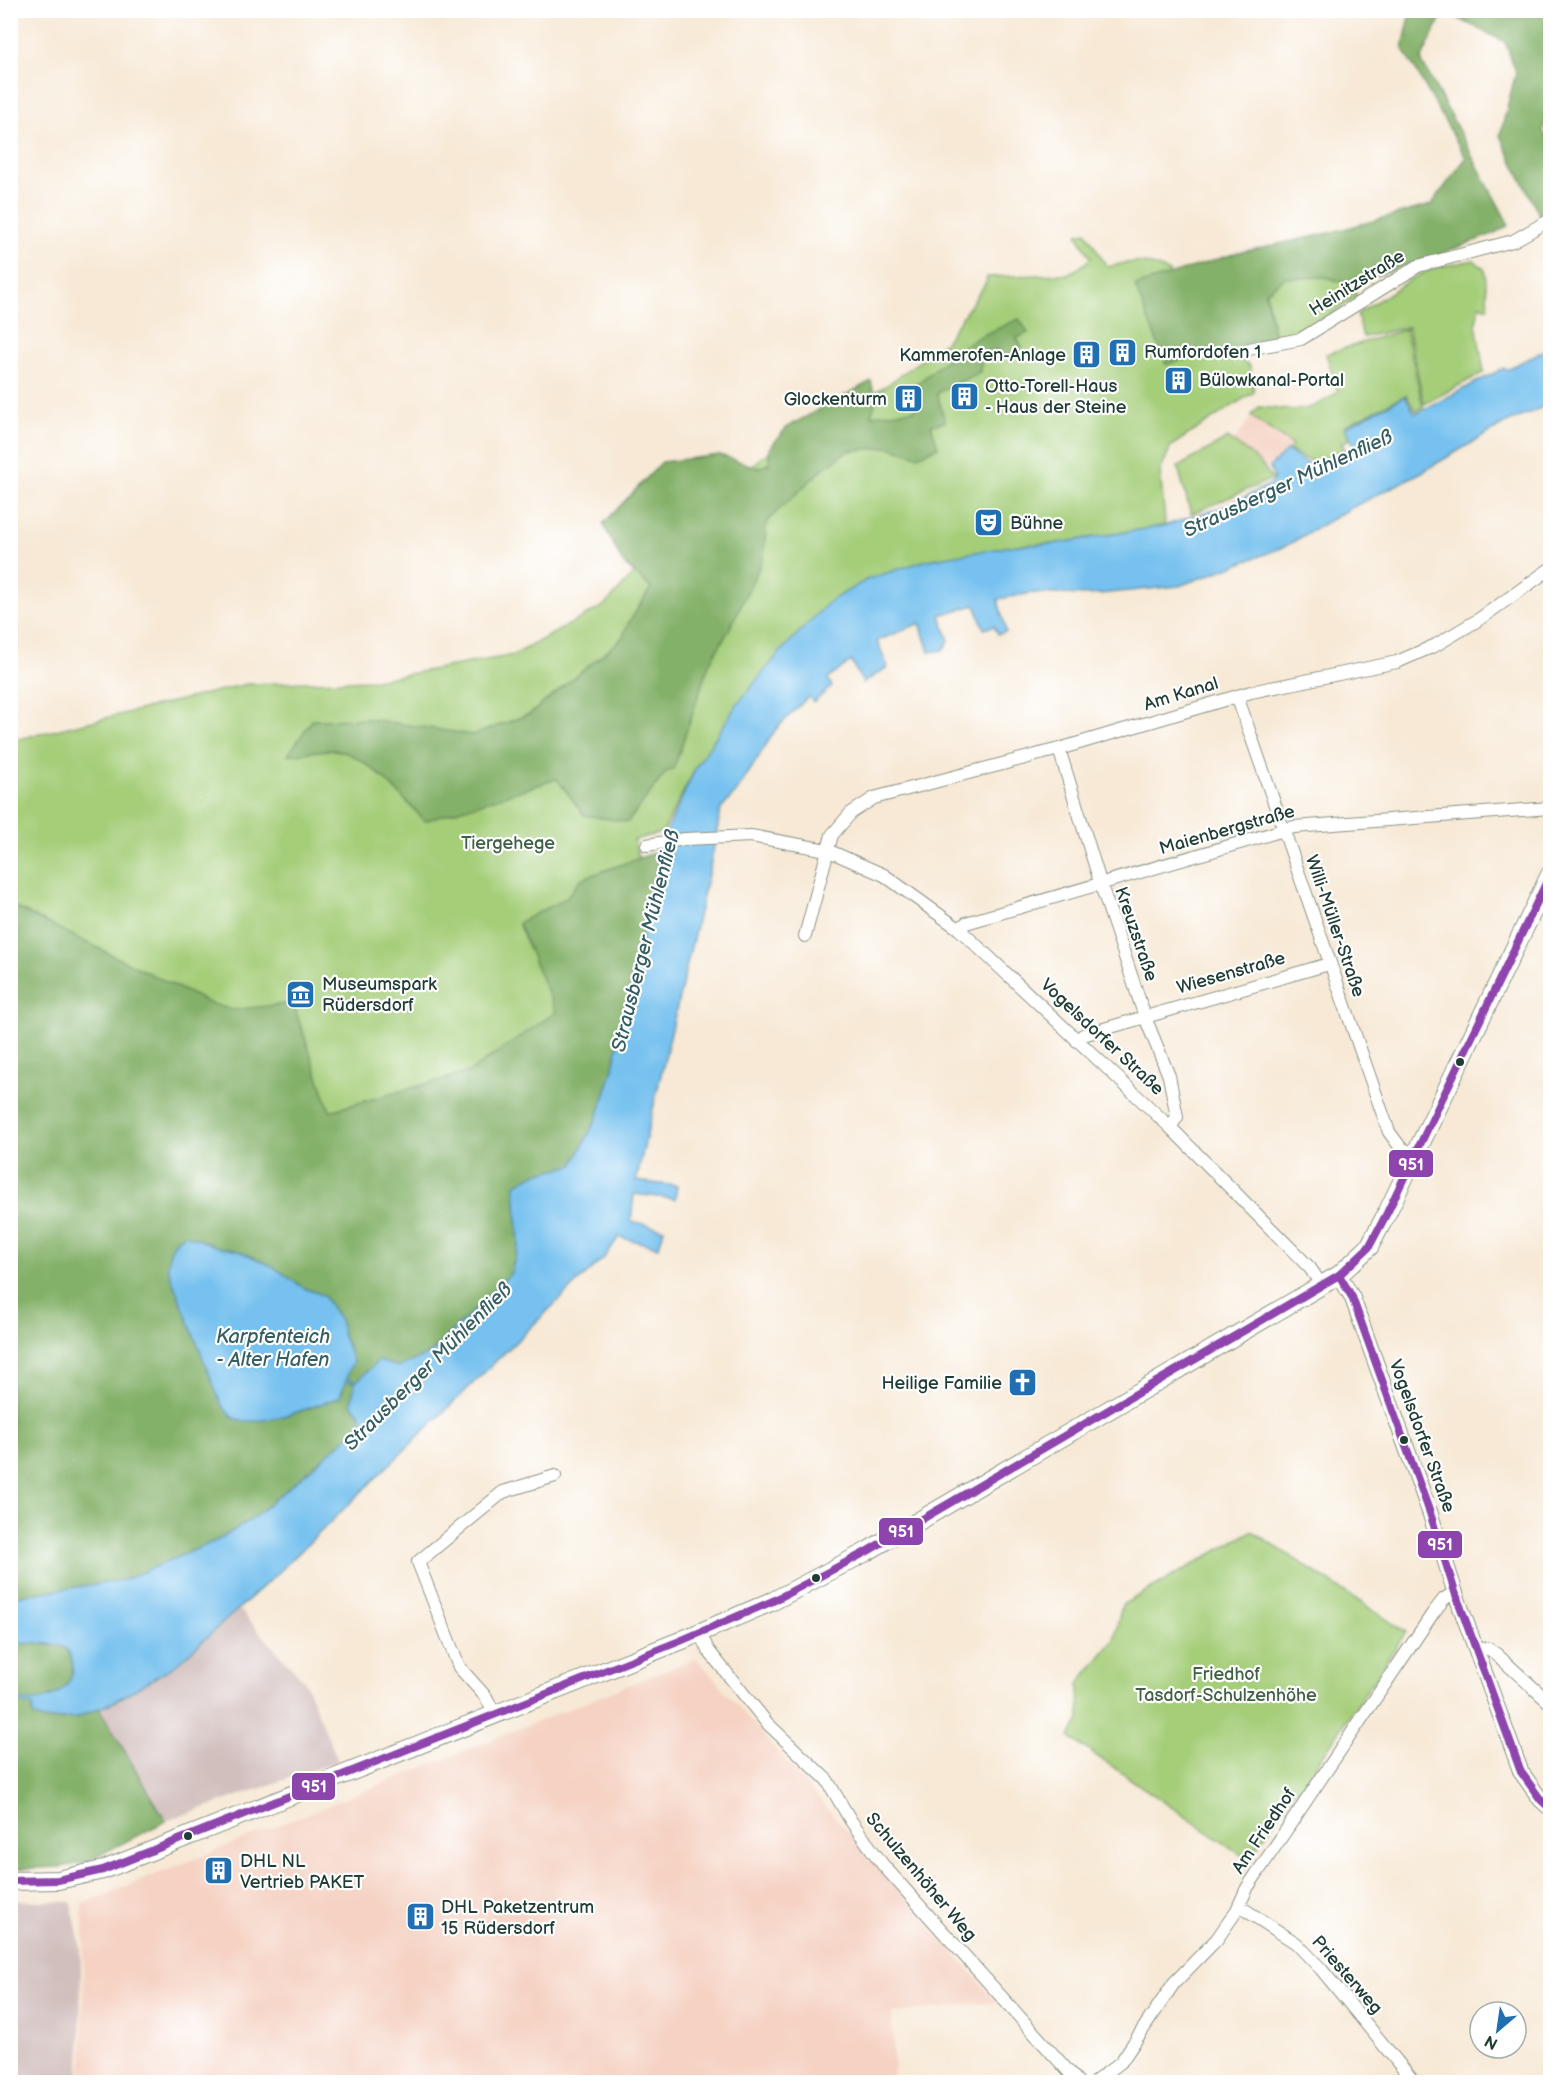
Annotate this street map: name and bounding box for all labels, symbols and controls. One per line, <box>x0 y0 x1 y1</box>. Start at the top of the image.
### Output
street label: Heinitzstraße <box>1306 245 1409 321</box>
building icon: Rumfordofen 1 <box>1107 336 1139 368</box>
building icon: Kammerofen-Anlage <box>1071 339 1103 371</box>
place label: Rumfordofen 1 <box>1144 342 1261 363</box>
place label: Kammerofen-Anlage <box>899 345 1066 366</box>
building icon: Bülowkanal-Portal <box>1162 364 1194 396</box>
place label: Bülowkanal-Portal <box>1199 370 1344 391</box>
place label: Otto-Torell-Haus - Haus der Steine <box>985 376 1127 418</box>
building icon: Otto-Torell-Haus - Haus der Steine <box>948 380 980 412</box>
building icon: Glockenturm <box>892 383 924 415</box>
place label: Glockenturm <box>784 389 887 410</box>
water label: Strausberger Mühlenfließ <box>1180 425 1397 543</box>
theatre icon: Bühne <box>973 507 1005 539</box>
place label: Bühne <box>1010 513 1064 534</box>
street label: Am Kanal <box>1141 673 1221 715</box>
street label: Maienbergstraße <box>1157 801 1297 859</box>
water label: Strausberger Mühlenfließ <box>607 827 685 1054</box>
park label: Tiergehege <box>461 833 555 854</box>
street label: Willi-Müller-Straße <box>1301 852 1369 1000</box>
street label: Kreuzstraße <box>1110 884 1162 984</box>
street label: Wiesenstraße <box>1174 947 1288 998</box>
place label: Museumspark Rüdersdorf <box>322 974 437 1016</box>
street label: Vogelsdorfer Straße <box>1036 974 1168 1100</box>
museum icon: Museumspark Rüdersdorf <box>285 978 317 1010</box>
unlabelled marker <box>1454 1056 1466 1068</box>
line badge: 951 <box>1388 1149 1434 1178</box>
text: 951 <box>1398 1156 1424 1175</box>
water label: Strausberger Mühlenfließ <box>339 1277 518 1456</box>
water label: Karpfenteich - Alter Hafen <box>216 1325 330 1372</box>
street label: Vogelsdorfer Straße <box>1385 1357 1460 1516</box>
church icon: Heilige Familie <box>1007 1367 1039 1399</box>
place label: Heilige Familie <box>881 1373 1002 1394</box>
unlabelled marker <box>1398 1434 1410 1446</box>
line badge: 951 <box>878 1517 924 1546</box>
text: 951 <box>888 1523 914 1542</box>
line badge: 951 <box>1417 1530 1463 1559</box>
text: 951 <box>1427 1536 1453 1555</box>
unlabelled marker <box>810 1572 822 1584</box>
park label: Friedhof Tasdorf-Schulzenhöhe <box>1135 1664 1317 1706</box>
line badge: 951 <box>291 1772 336 1801</box>
text: 951 <box>301 1778 327 1797</box>
street label: Am Friedhof <box>1228 1784 1301 1878</box>
street label: Schulzenhöher Weg <box>861 1808 981 1946</box>
unlabelled marker <box>182 1830 194 1842</box>
place label: DHL NL Vertrieb PAKET <box>240 1851 365 1893</box>
building icon: DHL NL Vertrieb PAKET <box>203 1855 235 1887</box>
place label: DHL Paketzentrum 15 Rüdersdorf <box>441 1897 594 1939</box>
building icon: DHL Paketzentrum 15 Rüdersdorf <box>404 1901 436 1933</box>
street label: Priesterweg <box>1307 1932 1387 2018</box>
north arrow <box>1468 2000 1528 2060</box>
text: N <box>1482 2031 1501 2053</box>

